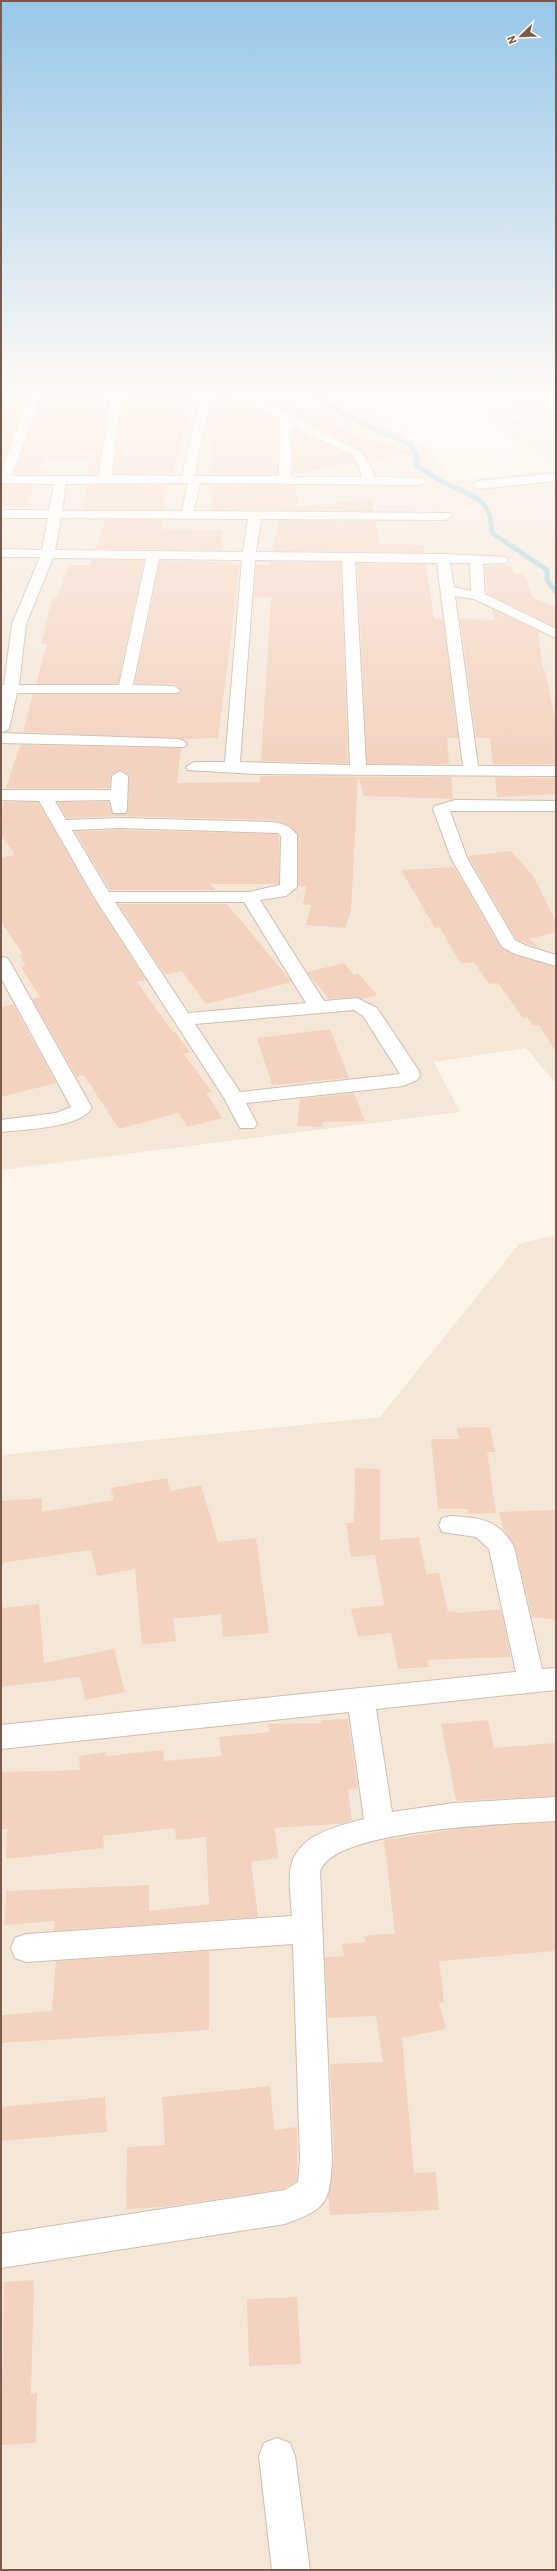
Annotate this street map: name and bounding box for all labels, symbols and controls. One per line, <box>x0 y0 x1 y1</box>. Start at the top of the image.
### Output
north arrow <box>501 16 541 56</box>
text: N <box>504 33 520 46</box>

